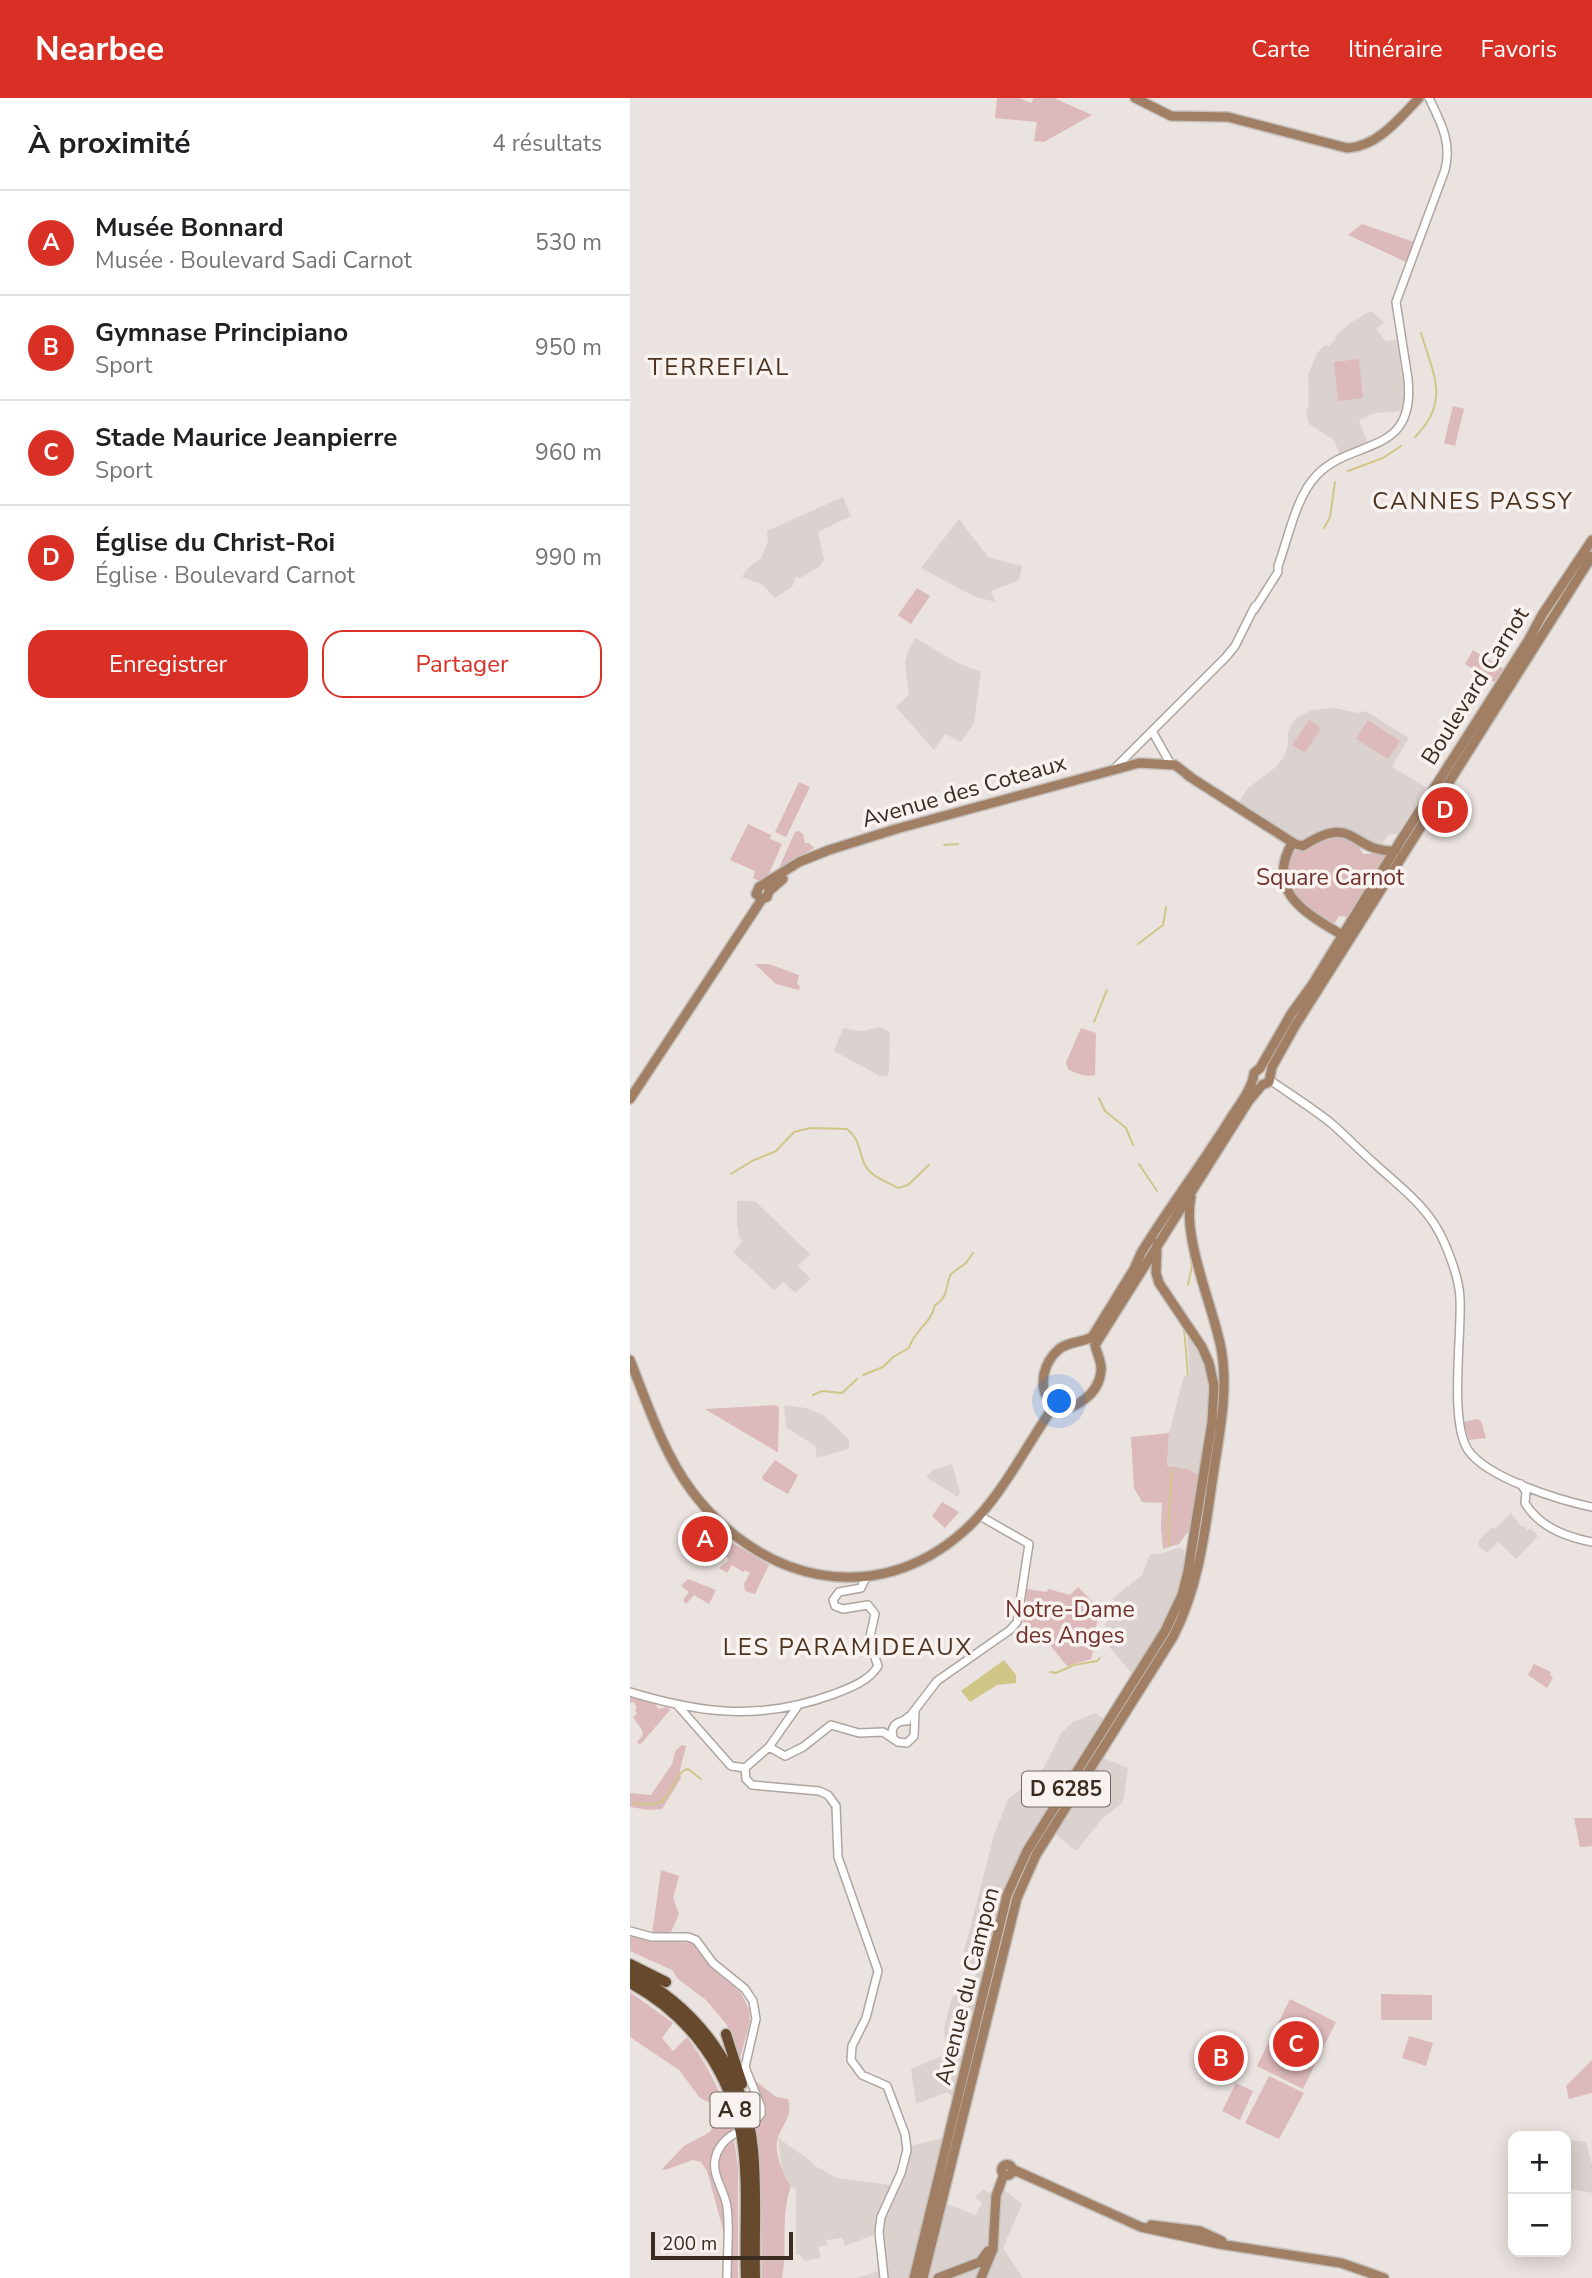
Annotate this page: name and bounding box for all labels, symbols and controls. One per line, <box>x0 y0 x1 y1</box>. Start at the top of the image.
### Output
text: Nearbee <box>35 27 164 72</box>
text: Carte <box>1251 33 1310 65</box>
text: Itinéraire <box>1348 33 1442 65</box>
text: Favoris <box>1480 33 1557 65</box>
text: À proximité <box>28 123 190 164</box>
text: 4 résultats <box>492 128 602 159</box>
text: Musée Bonnard <box>95 210 284 245</box>
text: A <box>42 227 60 258</box>
text: 530 m <box>535 227 602 258</box>
text: Musée · Boulevard Sadi Carnot <box>95 245 412 276</box>
text: Gymnase Principiano <box>95 315 348 350</box>
text: B <box>43 332 59 363</box>
text: 950 m <box>535 332 602 363</box>
text: Sport <box>95 350 152 381</box>
district label: TERREFIAL <box>648 351 790 383</box>
text: Stade Maurice Jeanpierre <box>95 420 397 455</box>
text: C <box>43 437 59 468</box>
text: 960 m <box>535 437 602 468</box>
text: Sport <box>95 455 152 486</box>
district label: CANNES PASSY <box>1372 485 1574 517</box>
text: Église du Christ-Roi <box>95 525 335 560</box>
text: D <box>42 542 60 573</box>
text: 990 m <box>535 542 602 573</box>
text: Église · Boulevard Carnot <box>95 560 355 591</box>
street label: Boulevard Carnot <box>1414 600 1536 771</box>
button: Enregistrer <box>28 630 308 698</box>
button: Partager <box>322 630 602 698</box>
street label: Avenue des Coteaux <box>858 747 1070 835</box>
pin: D <box>1422 784 1468 836</box>
park label: Square Carnot <box>1256 862 1405 893</box>
your location <box>1042 1384 1076 1418</box>
pin: A <box>682 1513 728 1565</box>
park label: Notre-Dame des Anges <box>1005 1594 1135 1651</box>
district label: LES PARAMIDEAUX <box>723 1631 973 1663</box>
road number: D 6285 <box>1022 1772 1110 1806</box>
street label: Avenue du Campon <box>927 1884 1007 2088</box>
pin: C <box>1273 2018 1319 2070</box>
pin: B <box>1198 2032 1244 2084</box>
road number: A 8 <box>710 2092 760 2128</box>
map controls <box>1508 2131 1571 2257</box>
button: + <box>1508 2131 1571 2194</box>
button: − <box>1508 2194 1571 2257</box>
scale bar <box>651 2229 793 2261</box>
text: 200 m <box>662 2231 717 2257</box>

